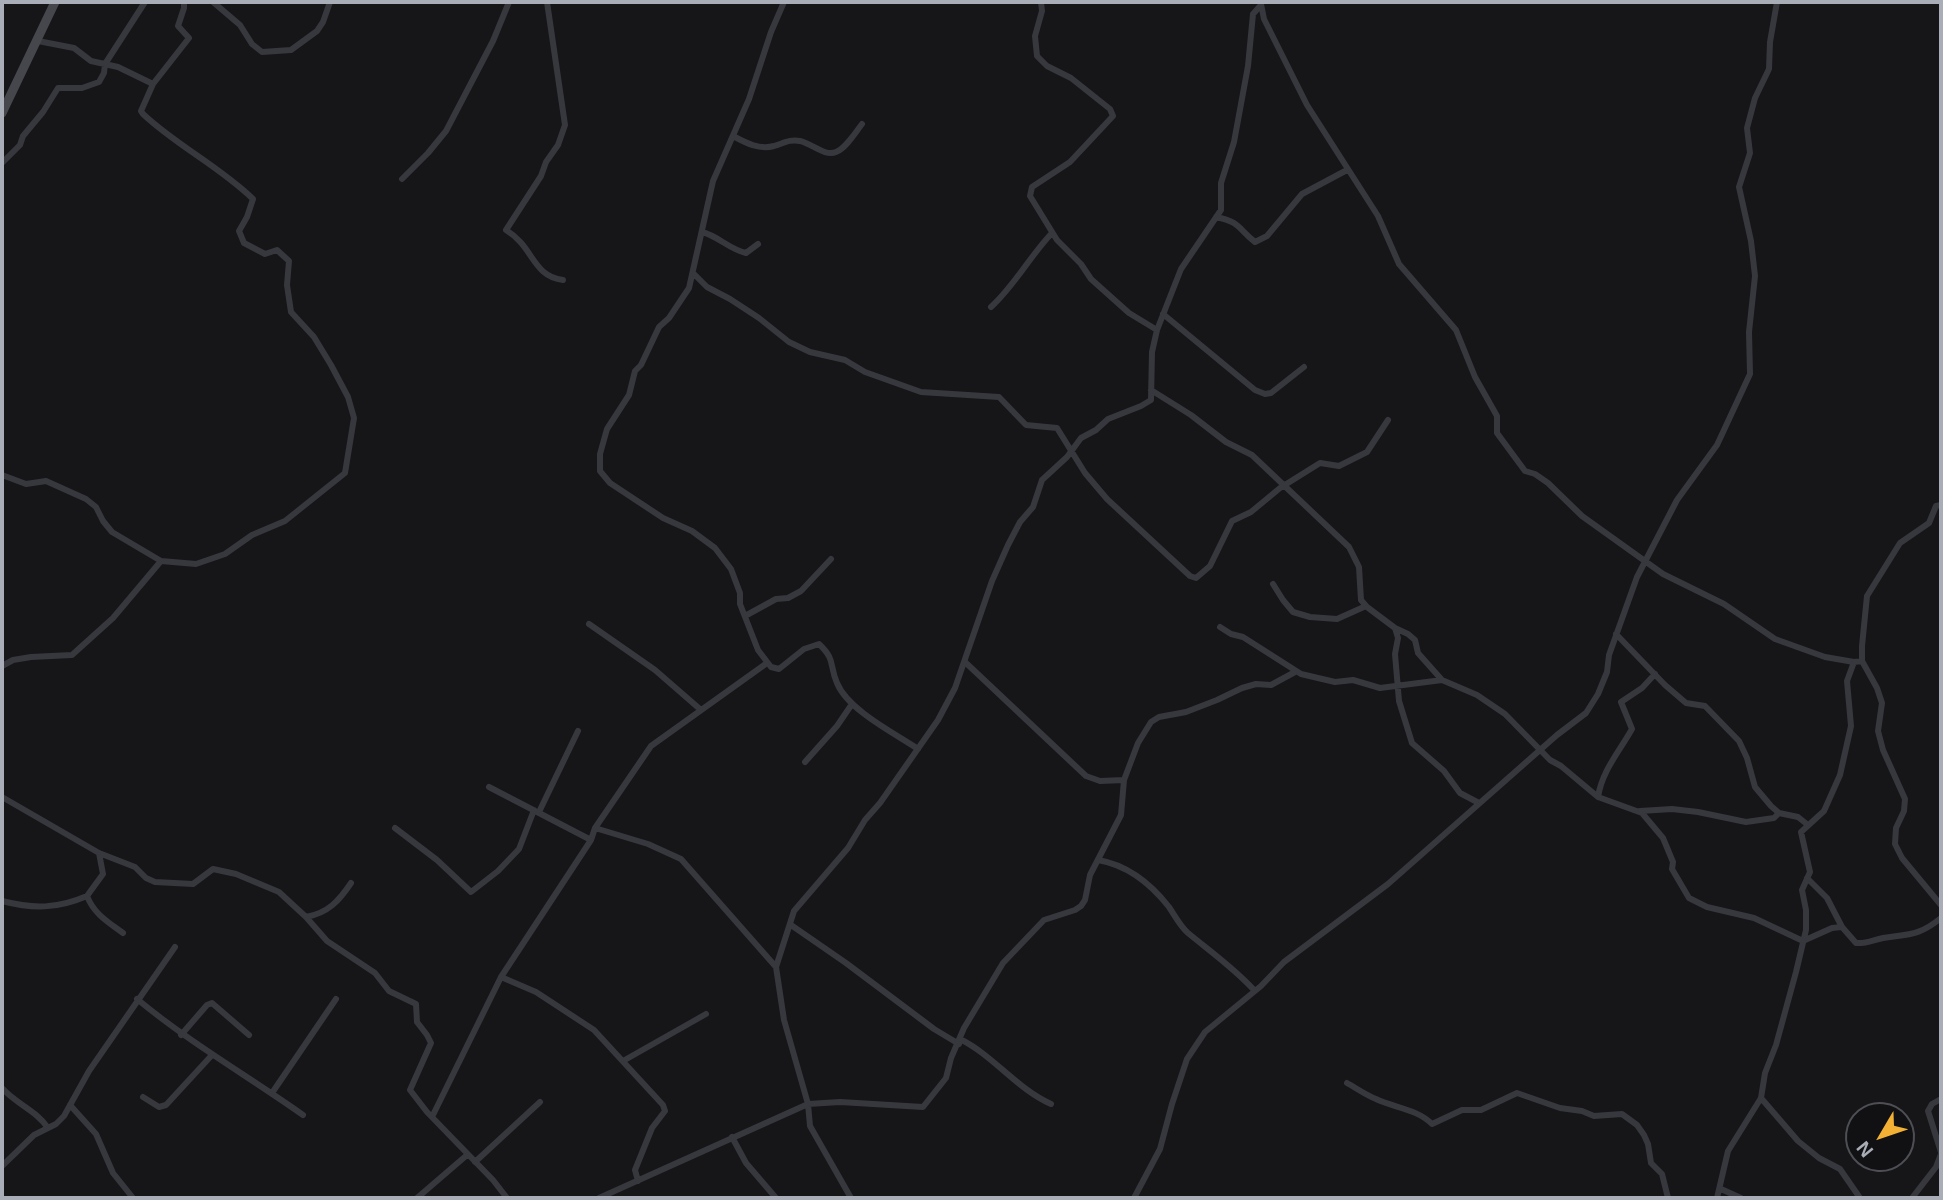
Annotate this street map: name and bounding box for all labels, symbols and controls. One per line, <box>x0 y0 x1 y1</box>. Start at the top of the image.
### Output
north arrow <box>1845 1102 1915 1172</box>
text: N <box>1852 1137 1877 1161</box>

